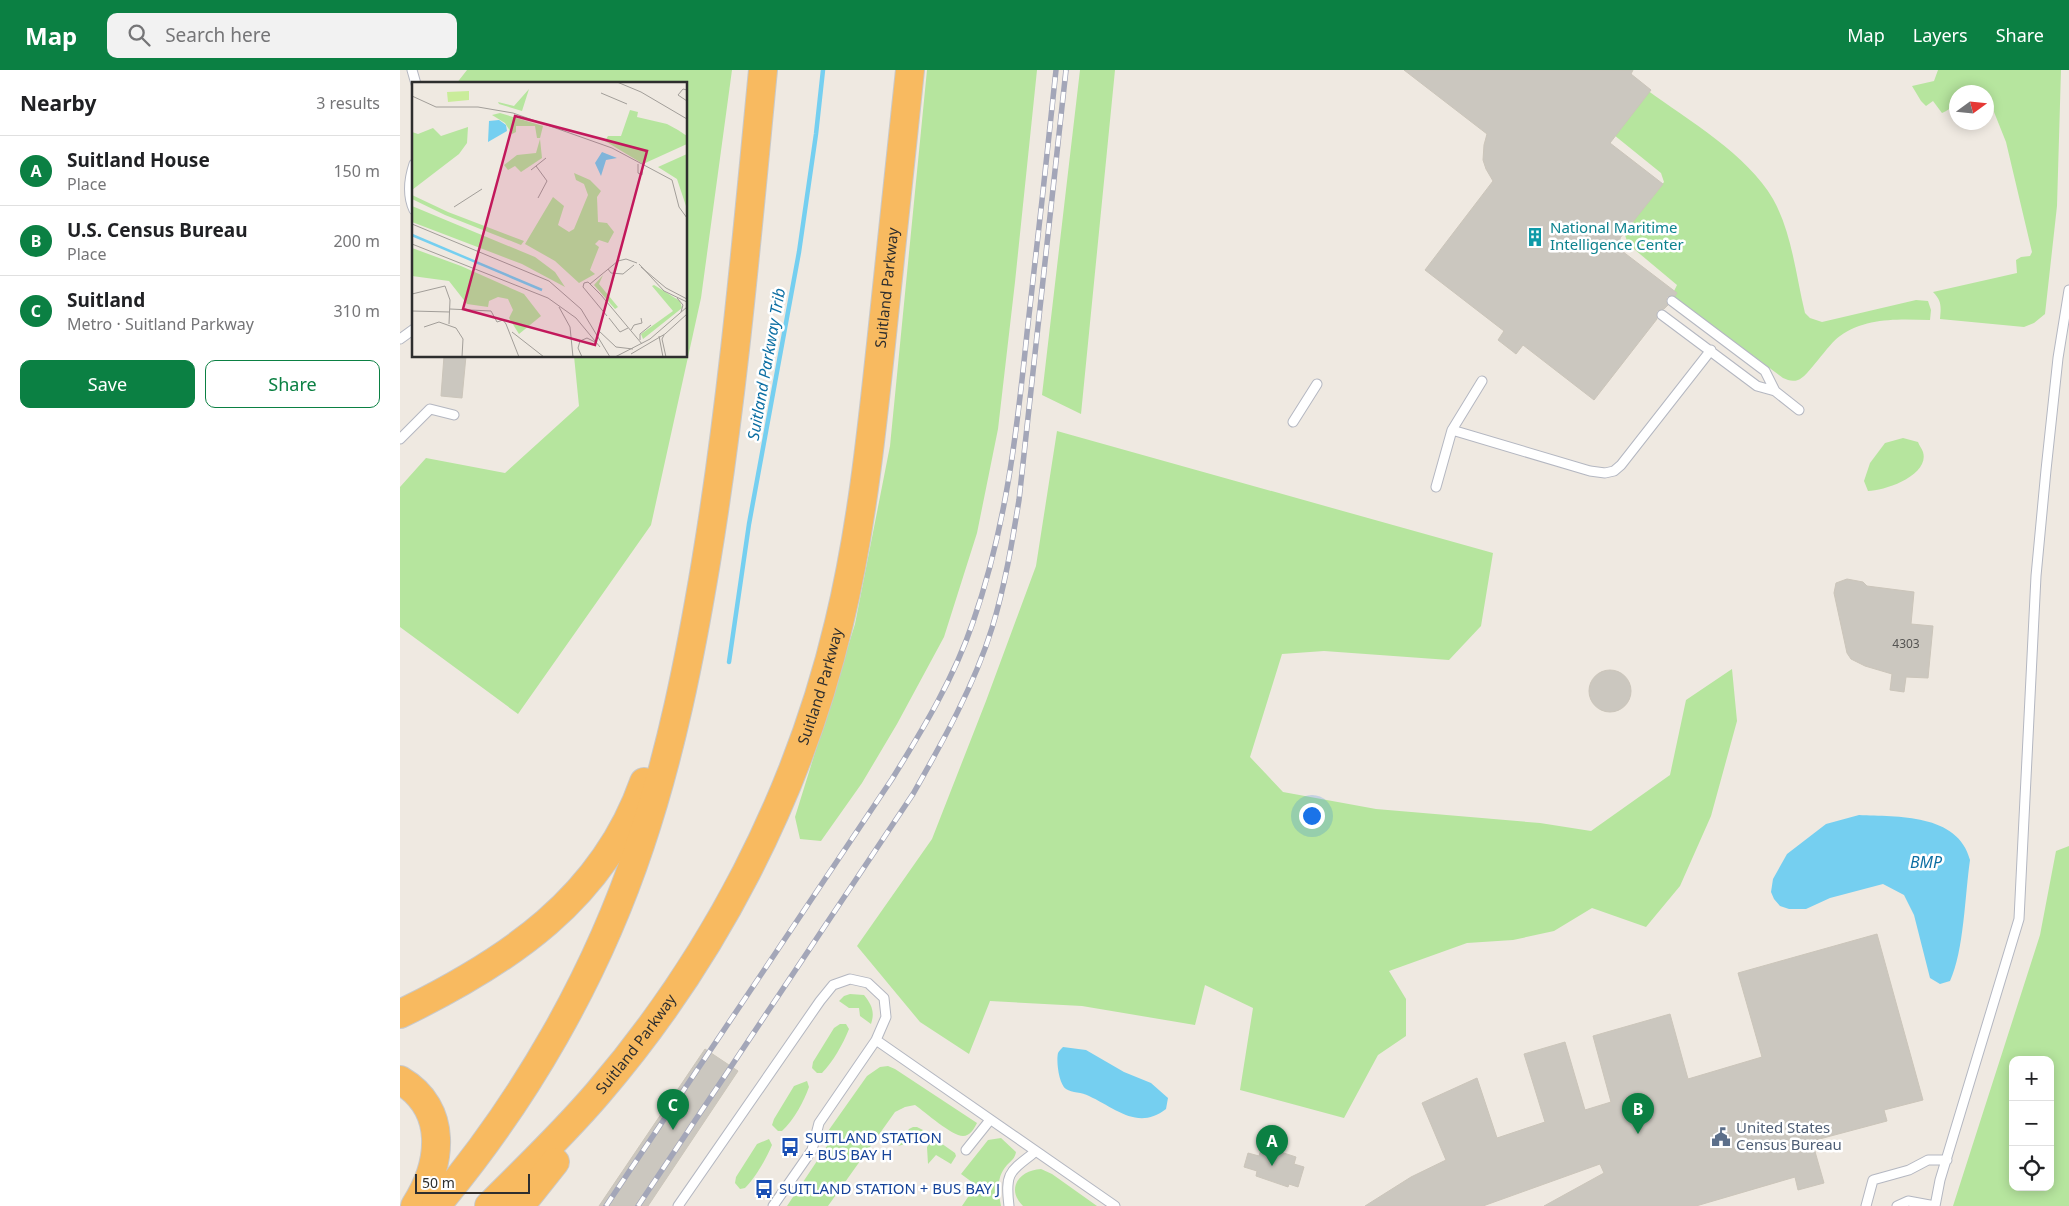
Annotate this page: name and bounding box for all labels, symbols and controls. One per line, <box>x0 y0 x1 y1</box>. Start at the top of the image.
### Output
search box <box>107 13 457 58</box>
text: Map <box>25 19 77 52</box>
icon: search <box>125 21 153 49</box>
text: Search here <box>165 22 271 48</box>
text: Map <box>1847 23 1885 47</box>
text: Layers <box>1913 23 1968 47</box>
text: Share <box>1996 23 2044 47</box>
inset map <box>412 82 688 358</box>
north arrow <box>1949 85 1994 130</box>
text: Nearby <box>20 89 96 117</box>
text: 3 results <box>316 92 380 114</box>
text: Suitland House <box>67 147 210 173</box>
text: A <box>30 160 42 182</box>
text: 150 m <box>333 160 380 182</box>
text: Place <box>67 173 107 195</box>
text: U.S. Census Bureau <box>67 217 248 243</box>
place label: National Maritime Intelligence Center <box>1550 217 1684 254</box>
street label: Suitland Parkway <box>870 226 902 349</box>
building icon: National Maritime Intelligence Center <box>1524 226 1546 248</box>
text: B <box>31 230 41 252</box>
text: 200 m <box>333 230 380 252</box>
text: Place <box>67 243 107 265</box>
water label: Suitland Parkway Trib <box>742 286 790 442</box>
text: Suitland <box>67 287 145 313</box>
text: C <box>31 300 41 322</box>
text: 310 m <box>333 300 380 322</box>
text: Metro · Suitland Parkway <box>67 313 254 335</box>
button: Save <box>20 360 195 408</box>
button: Share <box>205 360 380 408</box>
street label: Suitland Parkway <box>792 625 847 747</box>
house number: 4303 <box>1892 635 1920 652</box>
your location <box>1299 803 1325 829</box>
water label: BMP <box>1910 851 1943 873</box>
street label: Suitland Parkway <box>591 989 680 1098</box>
map controls <box>2009 1056 2054 1191</box>
button: + <box>2009 1056 2054 1101</box>
pin: C <box>657 1089 689 1130</box>
pin: B <box>1622 1093 1654 1134</box>
button: − <box>2009 1101 2054 1146</box>
place label: United States Census Bureau <box>1736 1117 1842 1154</box>
pin: A <box>1256 1125 1288 1166</box>
public building icon: United States Census Bureau <box>1710 1126 1732 1148</box>
place label: SUITLAND STATION + BUS BAY H <box>805 1127 942 1164</box>
bus stop icon: SUITLAND STATION + BUS BAY H <box>779 1136 801 1158</box>
button: locate <box>2009 1146 2054 1191</box>
scale bar <box>415 1171 530 1194</box>
text: 50 m <box>422 1173 455 1192</box>
bus stop icon: SUITLAND STATION + BUS BAY J <box>753 1178 775 1200</box>
place label: SUITLAND STATION + BUS BAY J <box>779 1178 1000 1198</box>

